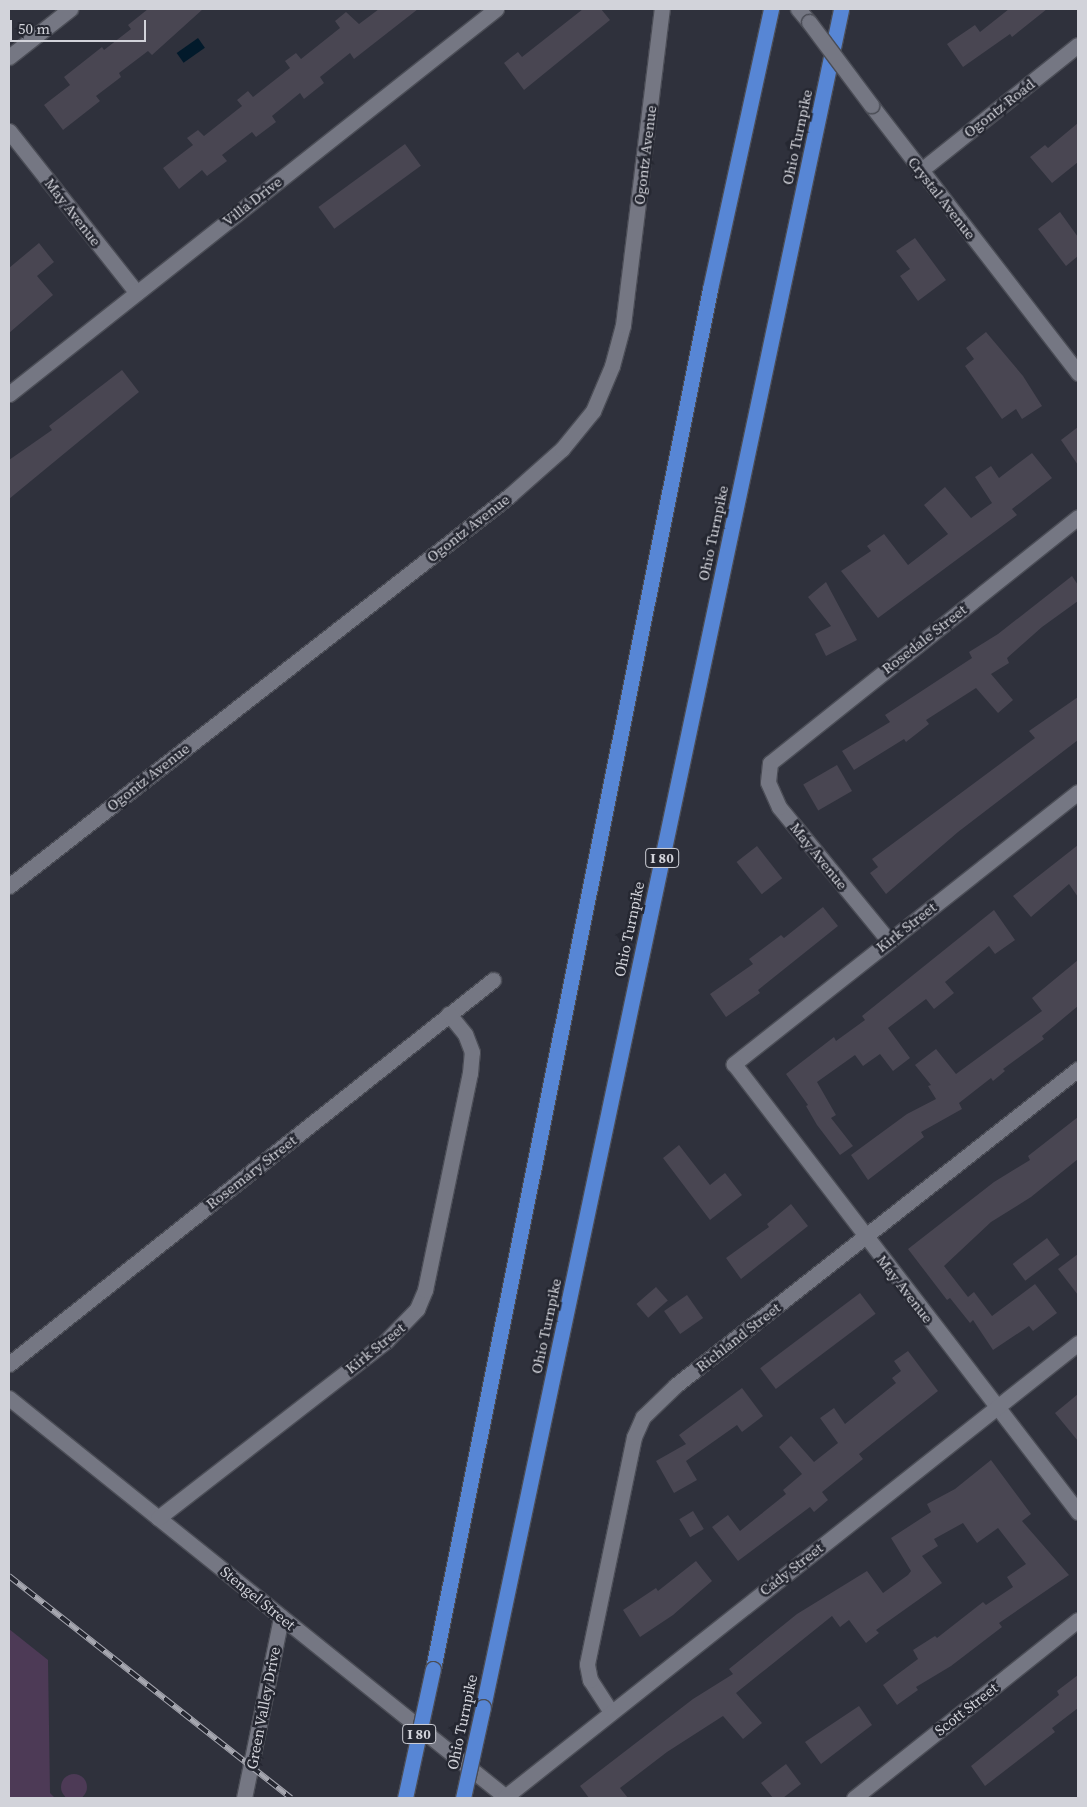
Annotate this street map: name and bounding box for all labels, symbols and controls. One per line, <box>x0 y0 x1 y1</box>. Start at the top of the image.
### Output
scale bar <box>12 10 149 42</box>
text: 50 m <box>18 18 50 39</box>
street label: Ogontz Road <box>960 75 1038 141</box>
street label: Ohio Turnpike <box>778 88 816 186</box>
street label: Ogontz Avenue <box>630 104 660 206</box>
street label: Crystal Avenue <box>904 153 980 243</box>
street label: Villa Drive <box>219 172 285 230</box>
street label: May Avenue <box>41 174 105 250</box>
street label: Ohio Turnpike <box>694 484 732 582</box>
street label: Ogontz Avenue <box>423 490 513 566</box>
street label: Rosedale Street <box>878 600 970 678</box>
street label: Ogontz Avenue <box>103 739 193 815</box>
street label: May Avenue <box>786 819 852 893</box>
road number: I 80 <box>644 846 680 870</box>
street label: Ohio Turnpike <box>610 880 648 978</box>
street label: Kirk Street <box>872 898 940 956</box>
street label: Rosemary Street <box>202 1131 300 1213</box>
street label: May Avenue <box>873 1251 937 1327</box>
street label: Ohio Turnpike <box>527 1277 565 1375</box>
street label: Richland Street <box>692 1298 784 1376</box>
street label: Kirk Street <box>342 1319 408 1377</box>
street label: Cady Street <box>756 1539 826 1599</box>
street label: Stengel Street <box>217 1562 299 1634</box>
street label: Green Valley Drive <box>242 1645 284 1771</box>
street label: Ohio Turnpike <box>443 1673 481 1771</box>
street label: Scott Street <box>931 1679 1001 1739</box>
road number: I 80 <box>402 1722 436 1746</box>

